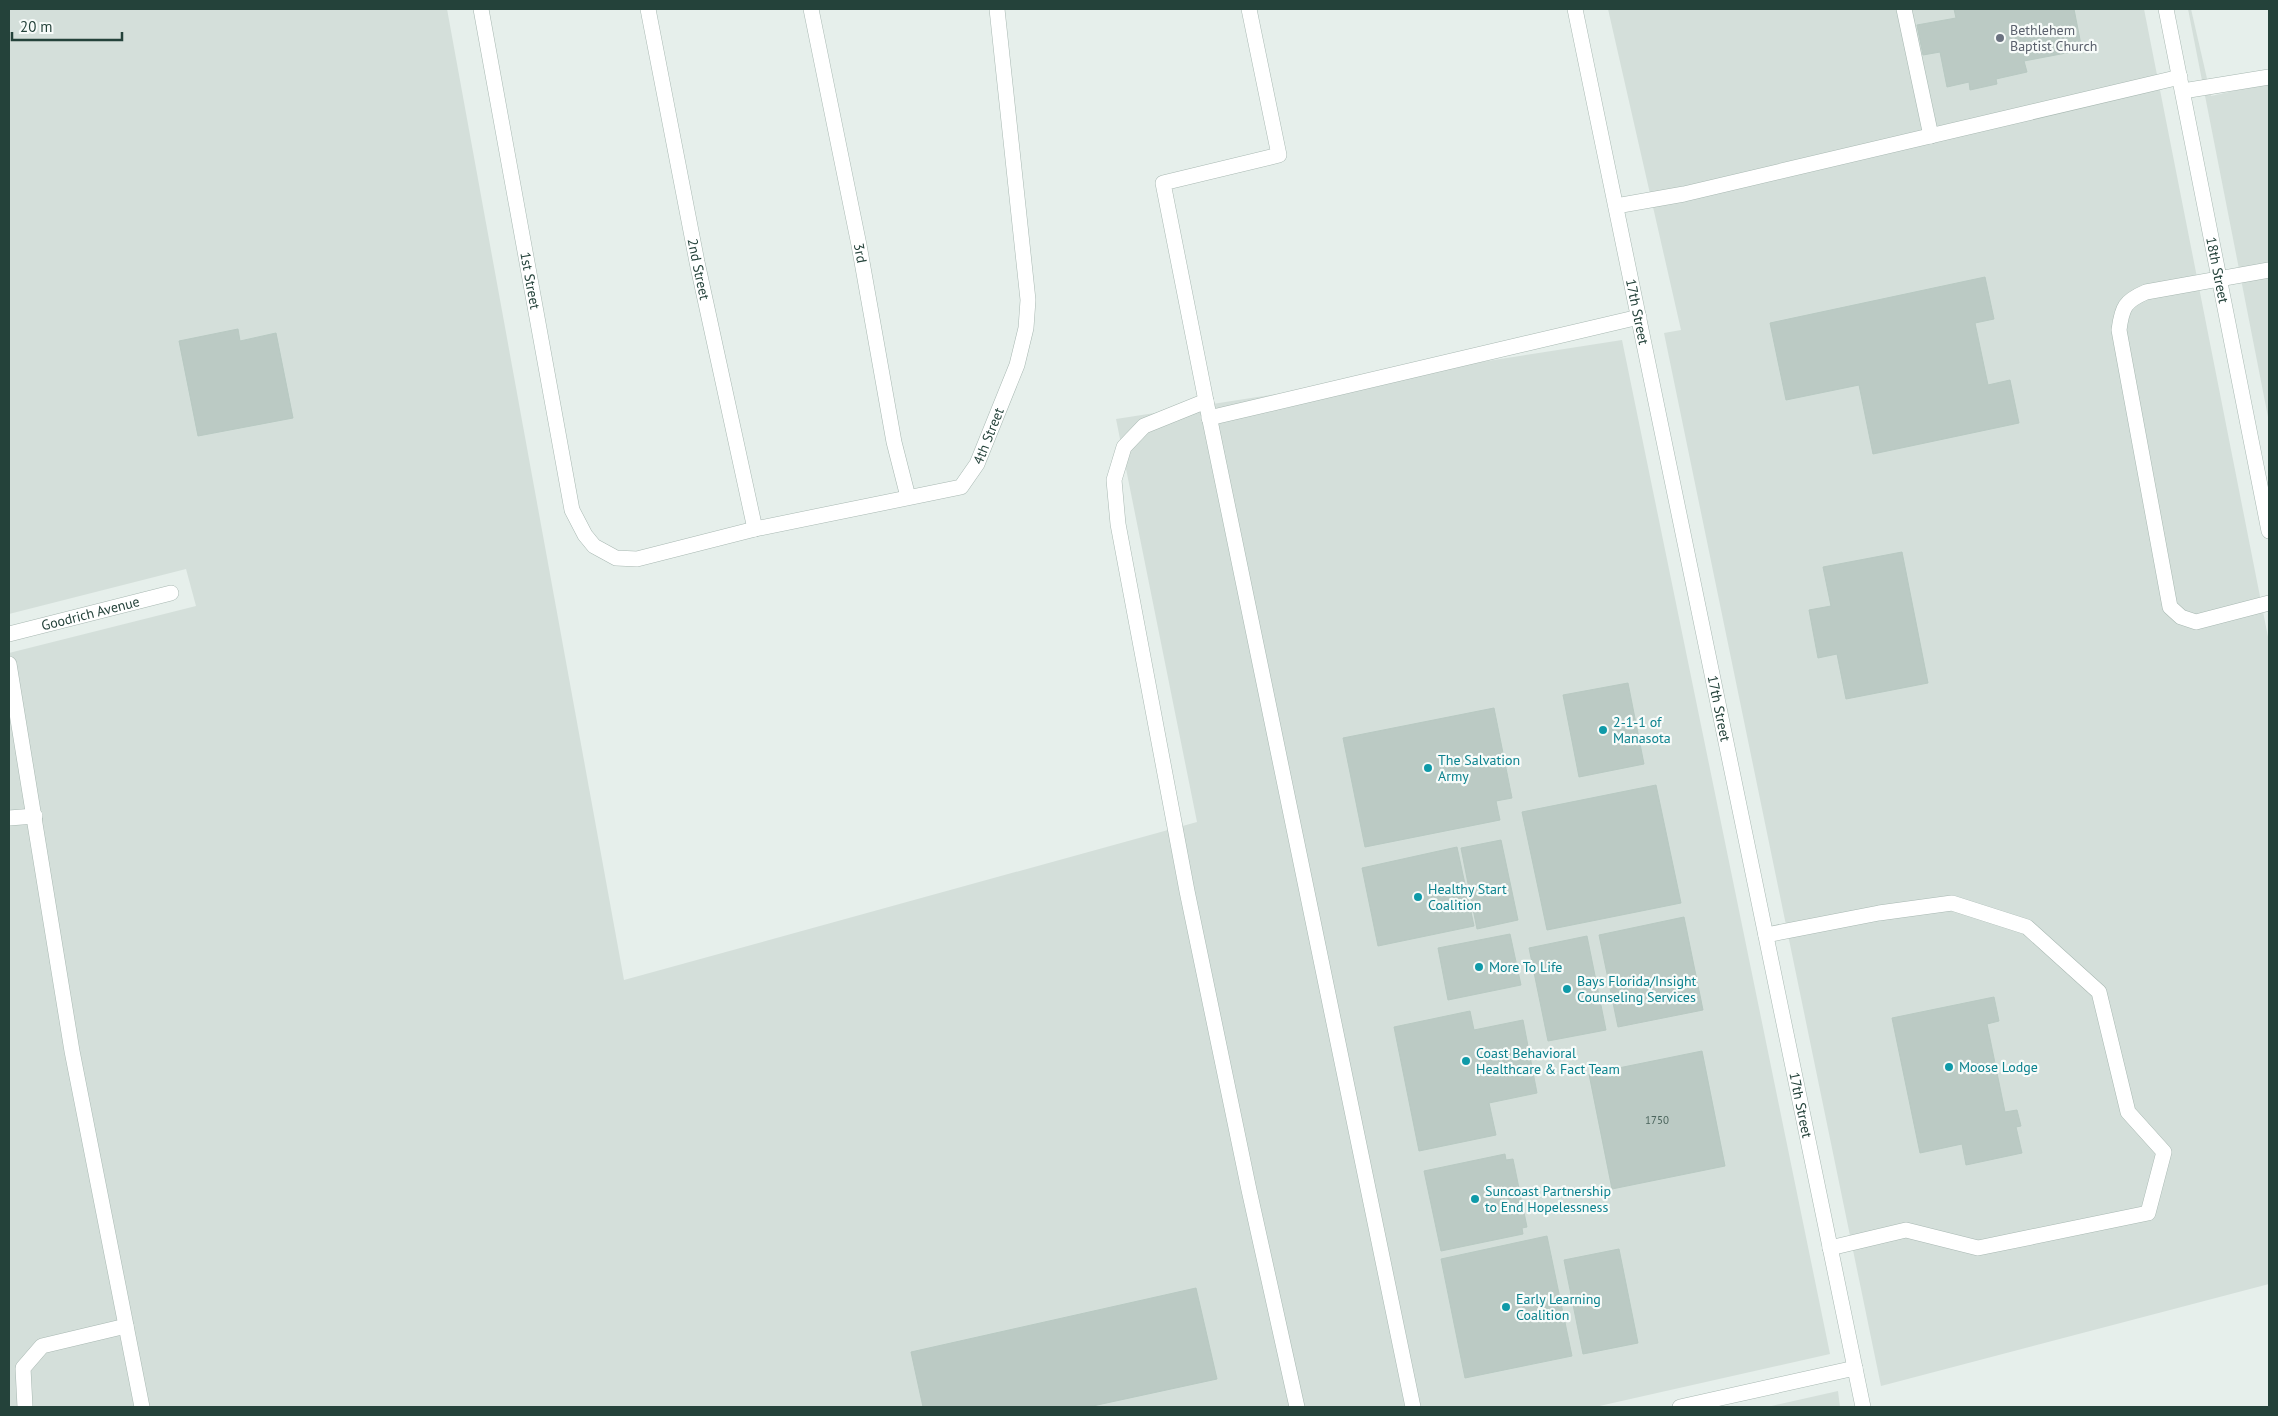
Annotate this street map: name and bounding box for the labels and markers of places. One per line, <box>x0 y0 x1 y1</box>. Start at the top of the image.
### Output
place label: Bethlehem Baptist Church <box>2010 21 2098 55</box>
marker: Bethlehem Baptist Church <box>1994 32 2006 44</box>
place label: 2-1-1 of Manasota <box>1613 713 1671 747</box>
marker: 2-1-1 of Manasota <box>1597 724 1609 736</box>
place label: The Salvation Army <box>1438 751 1520 785</box>
marker: The Salvation Army <box>1422 762 1434 774</box>
place label: Healthy Start Coalition <box>1428 880 1507 914</box>
marker: Healthy Start Coalition <box>1412 891 1424 903</box>
place label: More To Life <box>1489 958 1562 976</box>
marker: More To Life <box>1473 961 1485 973</box>
place label: Bays Florida/Insight Counseling Services <box>1577 972 1697 1006</box>
marker: Bays Florida/Insight Counseling Services <box>1561 983 1573 995</box>
place label: Coast Behavioral Healthcare & Fact Team <box>1476 1044 1620 1078</box>
marker: Coast Behavioral Healthcare & Fact Team <box>1460 1055 1472 1067</box>
place label: Moose Lodge <box>1959 1058 2038 1076</box>
marker: Moose Lodge <box>1943 1061 1955 1073</box>
place label: Suncoast Partnership to End Hopelessness <box>1485 1182 1611 1216</box>
marker: Suncoast Partnership to End Hopelessness <box>1469 1193 1481 1205</box>
place label: Early Learning Coalition <box>1516 1290 1601 1324</box>
marker: Early Learning Coalition <box>1500 1301 1512 1313</box>

